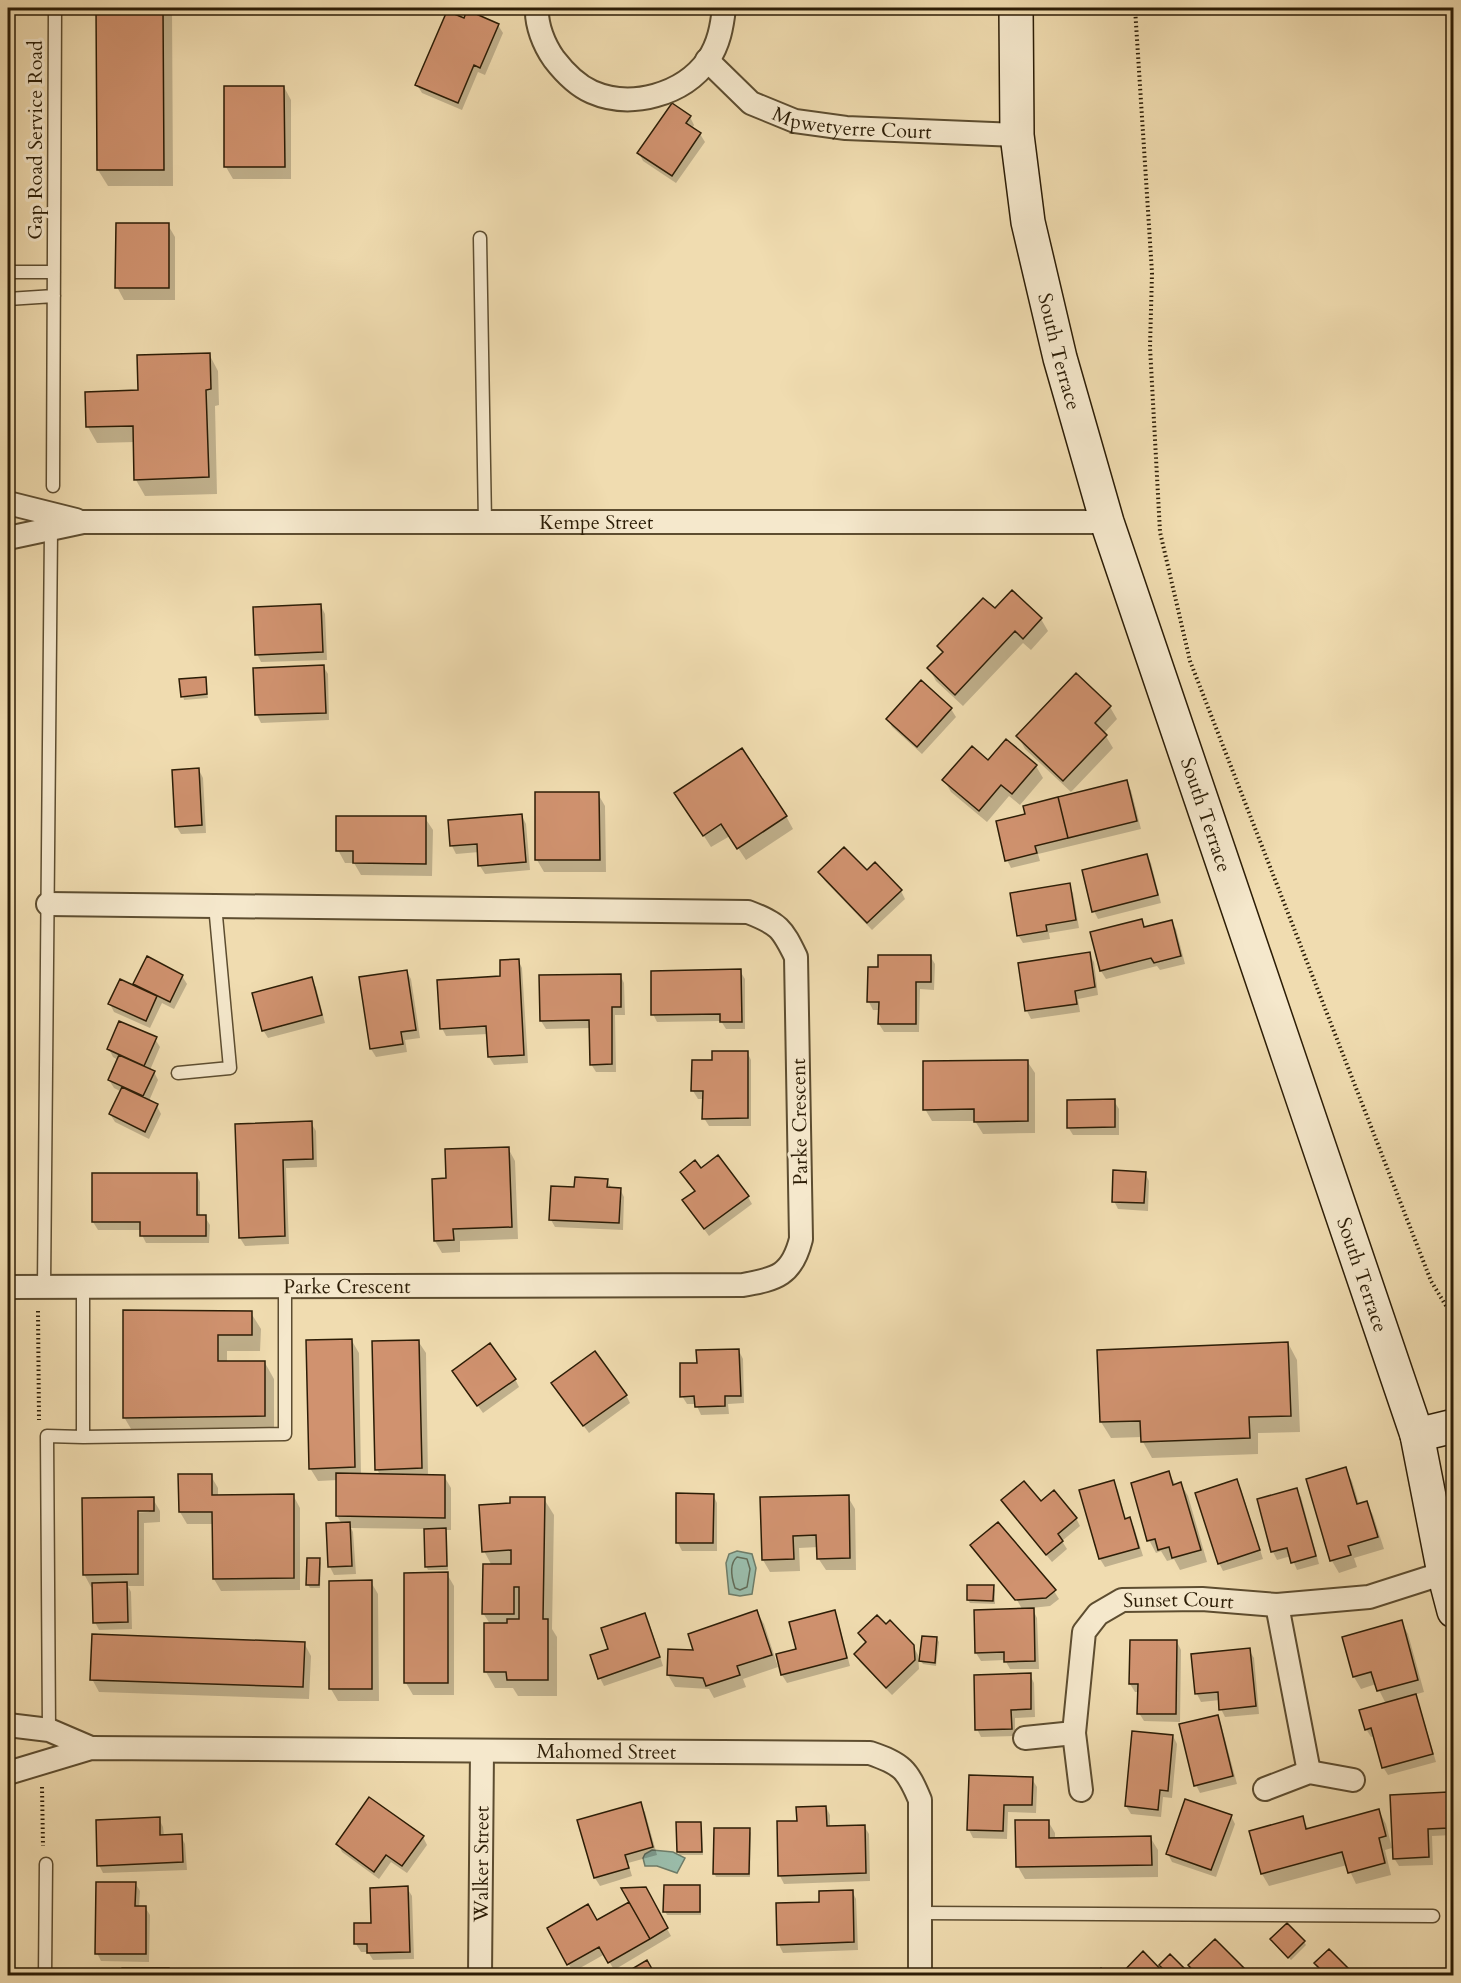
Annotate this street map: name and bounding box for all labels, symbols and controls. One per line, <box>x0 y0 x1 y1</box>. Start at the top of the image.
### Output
street label: Gap Road Service Road <box>22 40 49 240</box>
street label: Mpwetyerre Court <box>768 100 933 146</box>
street label: South Terrace <box>1031 290 1087 413</box>
street label: Kempe Street <box>539 509 654 536</box>
street label: South Terrace <box>1174 754 1238 876</box>
street label: Parke Crescent <box>785 1058 814 1186</box>
street label: South Terrace <box>1330 1214 1394 1336</box>
street label: Parke Crescent <box>283 1273 411 1300</box>
street label: Sunset Court <box>1123 1586 1235 1616</box>
street label: Mahomed Street <box>536 1738 677 1766</box>
street label: Walker Street <box>467 1805 496 1923</box>

